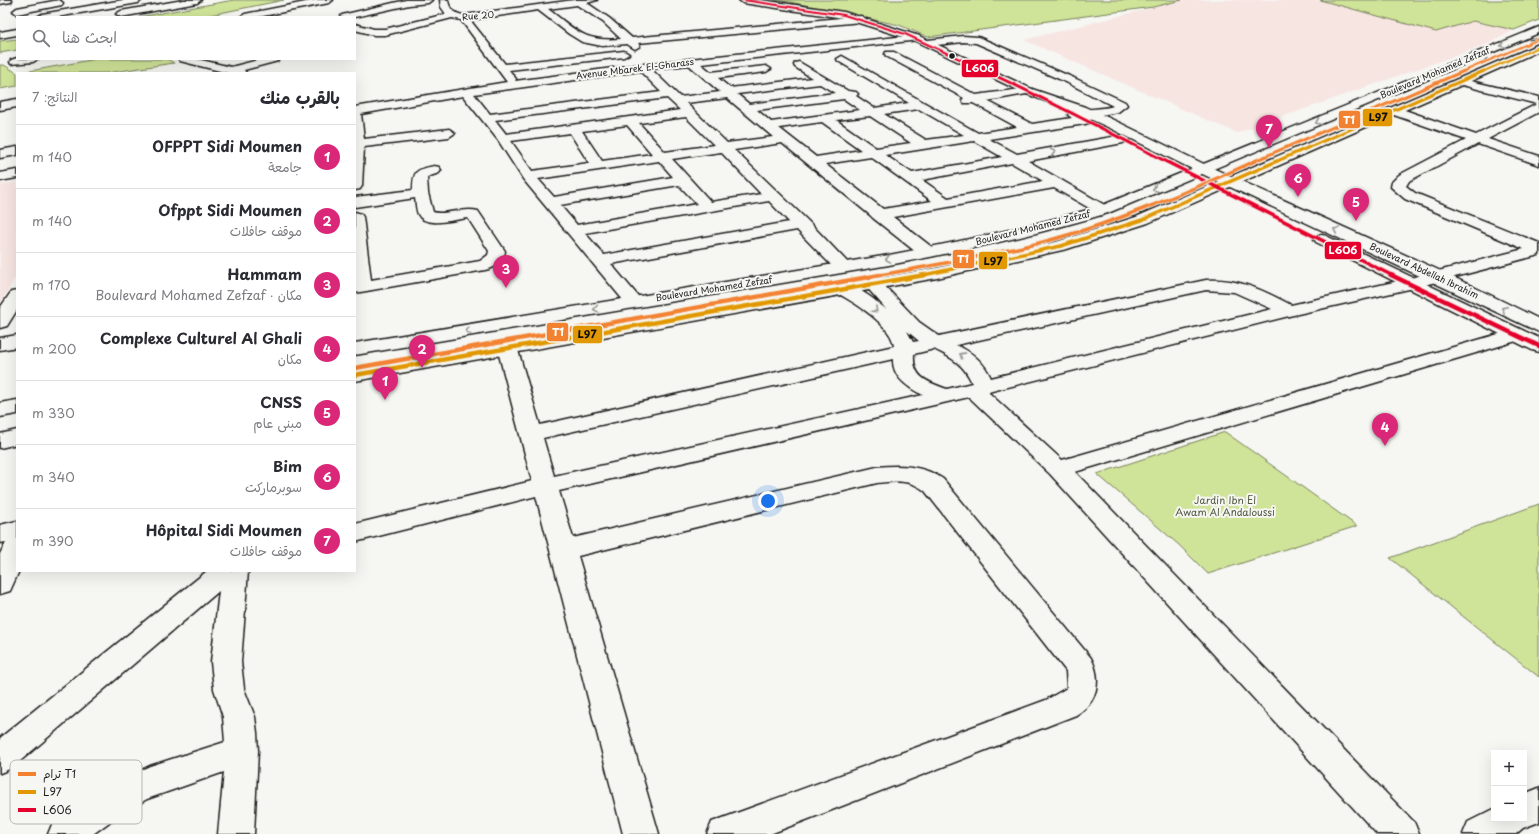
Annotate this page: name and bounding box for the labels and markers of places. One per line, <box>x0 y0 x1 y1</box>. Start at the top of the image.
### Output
unlabelled marker <box>947 51 957 61</box>
pin: 7 <box>1256 115 1282 148</box>
pin: 6 <box>1285 164 1311 197</box>
pin: 5 <box>1343 188 1369 221</box>
pin: 3 <box>493 255 519 288</box>
pin: 2 <box>409 335 435 368</box>
pin: 1 <box>372 367 398 400</box>
pin: 4 <box>1372 413 1398 446</box>

